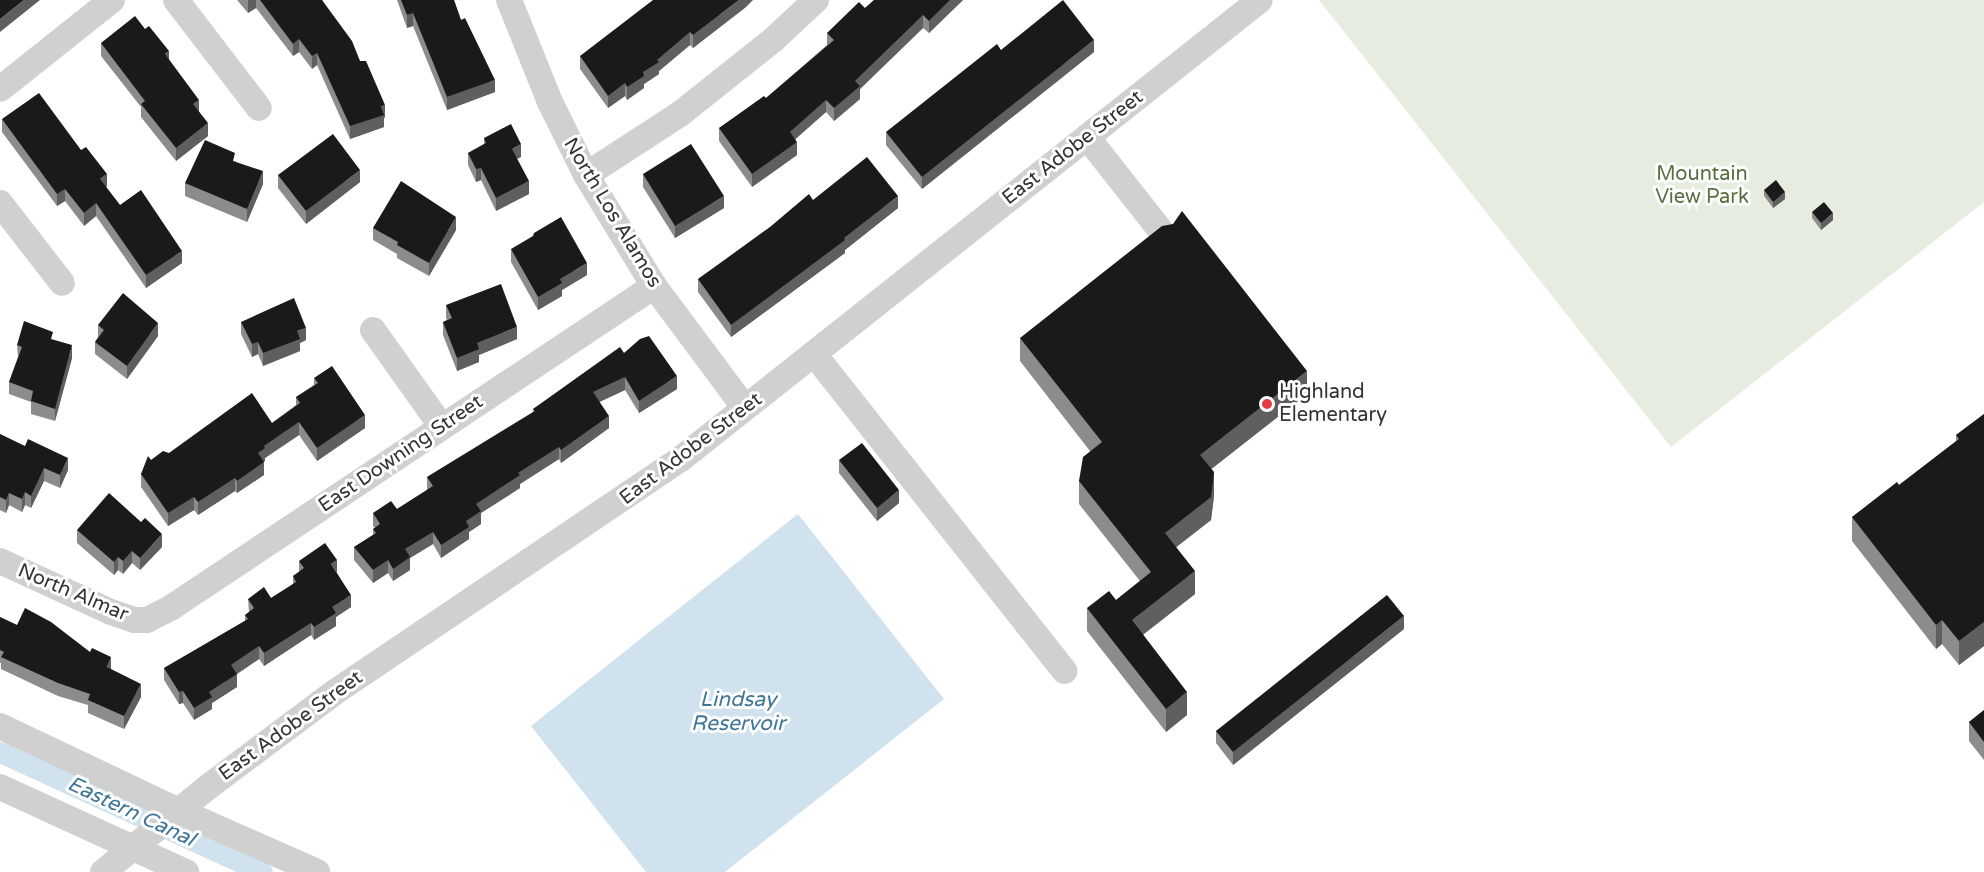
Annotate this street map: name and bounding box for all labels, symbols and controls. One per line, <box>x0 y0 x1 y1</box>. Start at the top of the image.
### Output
street label: East Adobe Street <box>998 86 1148 210</box>
street label: North Los Alamos <box>558 134 666 292</box>
park label: Mountain View Park <box>1655 162 1749 209</box>
place label: Highland Elementary <box>1279 380 1387 427</box>
street label: East Adobe Street <box>615 388 767 510</box>
street label: East Downing Street <box>314 390 488 518</box>
marker: Highland Elementary <box>1260 397 1274 411</box>
street label: North Almar <box>14 559 132 627</box>
street label: East Adobe Street <box>214 666 368 786</box>
water label: Lindsay Reservoir <box>691 687 785 737</box>
water label: Eastern Canal <box>63 772 199 852</box>

